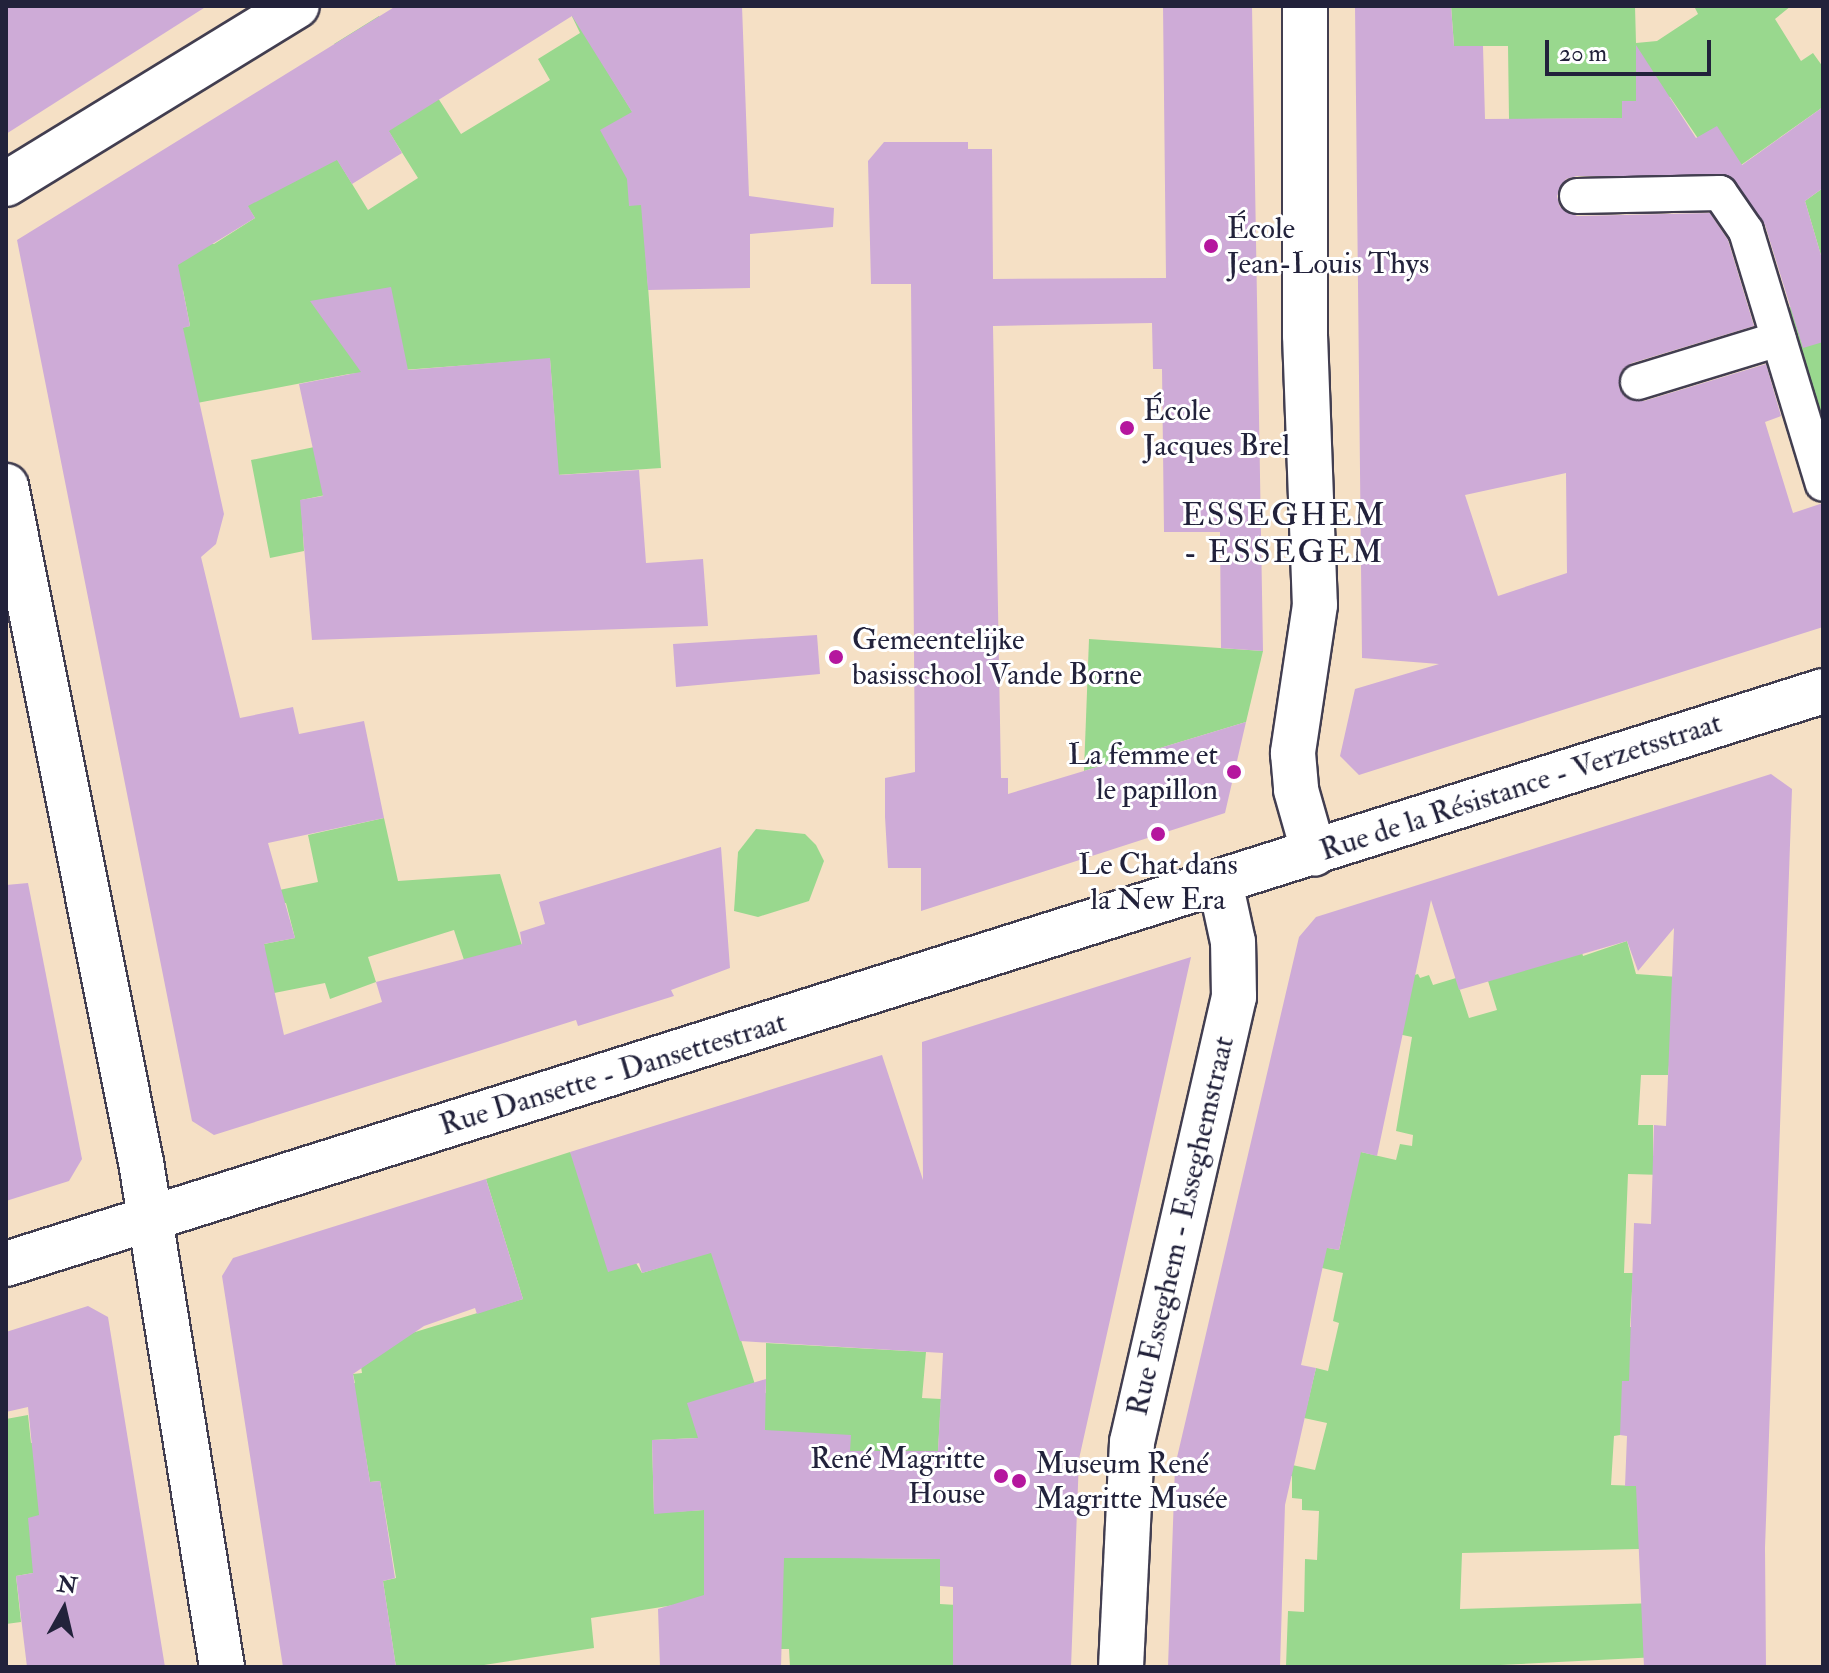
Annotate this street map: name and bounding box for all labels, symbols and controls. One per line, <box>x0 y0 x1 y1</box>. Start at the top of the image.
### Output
scale bar <box>1549 24 1715 74</box>
text: 20 m <box>1559 38 1607 69</box>
place label: École Jean-Louis Thys <box>1227 211 1429 282</box>
marker: École Jean-Louis Thys <box>1202 237 1220 255</box>
place label: École Jacques Brel <box>1143 393 1290 464</box>
marker: École Jacques Brel <box>1118 419 1136 437</box>
district label: ESSEGHEM - ESSEGEM <box>1182 497 1386 572</box>
place label: Gemeentelijke basisschool Vande Borne <box>852 622 1142 692</box>
marker: Gemeentelijke basisschool Vande Borne <box>827 648 845 666</box>
street label: Rue de la Résistance - Verzetsstraat <box>1316 705 1726 869</box>
place label: La femme et le papillon <box>1068 737 1218 808</box>
marker: La femme et le papillon <box>1225 763 1243 781</box>
marker: Le Chat dans la New Era <box>1149 825 1167 843</box>
place label: Le Chat dans la New Era <box>1078 847 1238 918</box>
street label: Rue Dansette - Dansettestraat <box>435 1004 791 1144</box>
street label: Rue Esseghem - Esseghemstraat <box>1120 1033 1242 1419</box>
place label: René Magritte House <box>810 1441 985 1512</box>
place label: Museum René Magritte Musée <box>1035 1446 1228 1516</box>
marker: René Magritte House <box>992 1467 1010 1485</box>
marker: Museum René Magritte Musée <box>1010 1472 1028 1490</box>
north arrow <box>24 1569 104 1649</box>
text: N <box>56 1570 79 1600</box>

